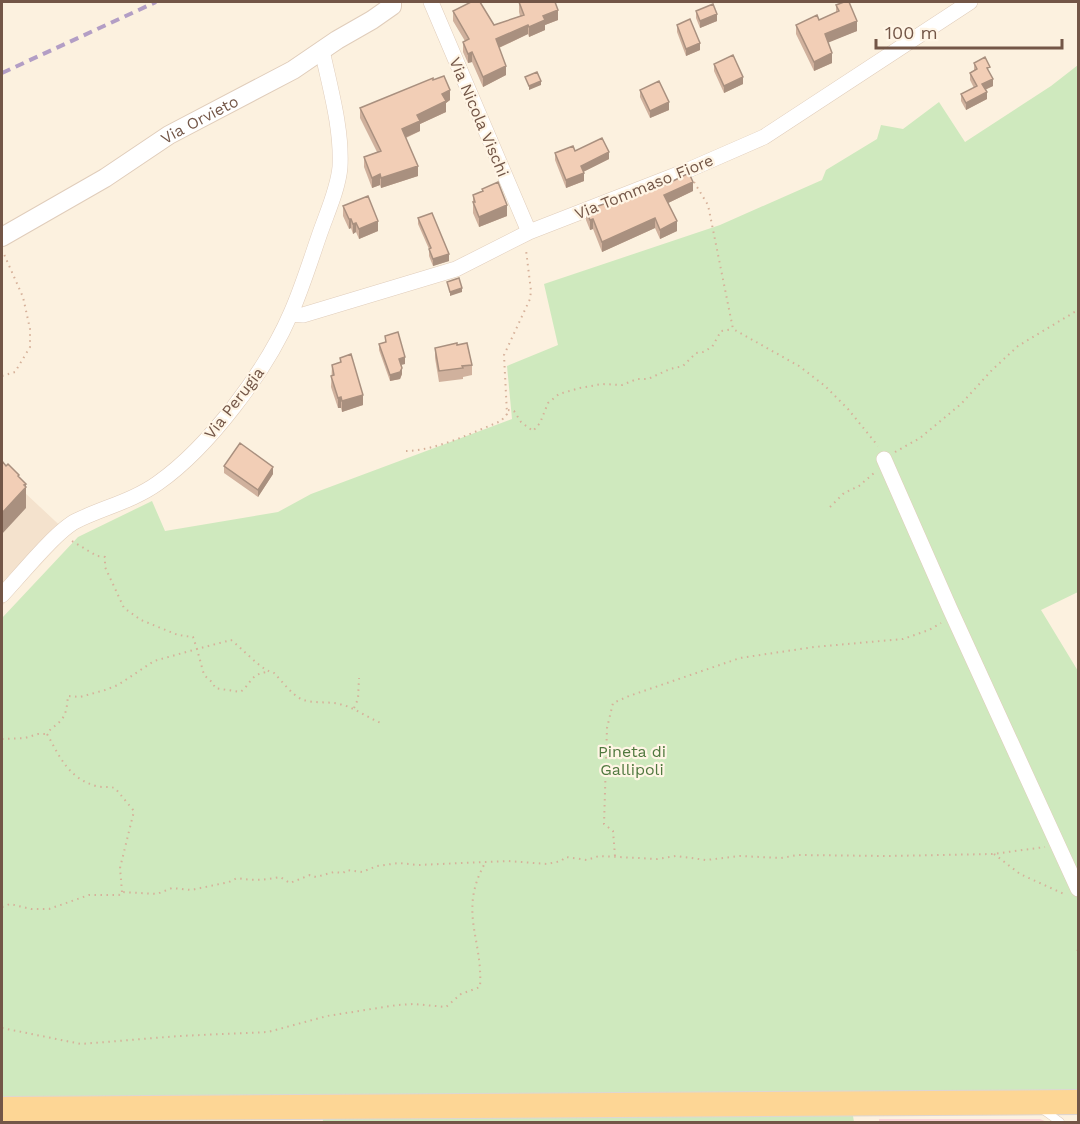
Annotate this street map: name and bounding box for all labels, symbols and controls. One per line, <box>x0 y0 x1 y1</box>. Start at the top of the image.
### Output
scale bar <box>876 12 1062 50</box>
text: 100 m <box>885 22 938 43</box>
street label: Via Nicola Vischi <box>445 54 513 180</box>
street label: Via Orvieto <box>157 91 241 148</box>
street label: Via Tommaso Fiore <box>572 150 716 224</box>
street label: Via Perugia <box>200 363 268 443</box>
park label: Pineta di Gallipoli <box>598 742 666 779</box>

